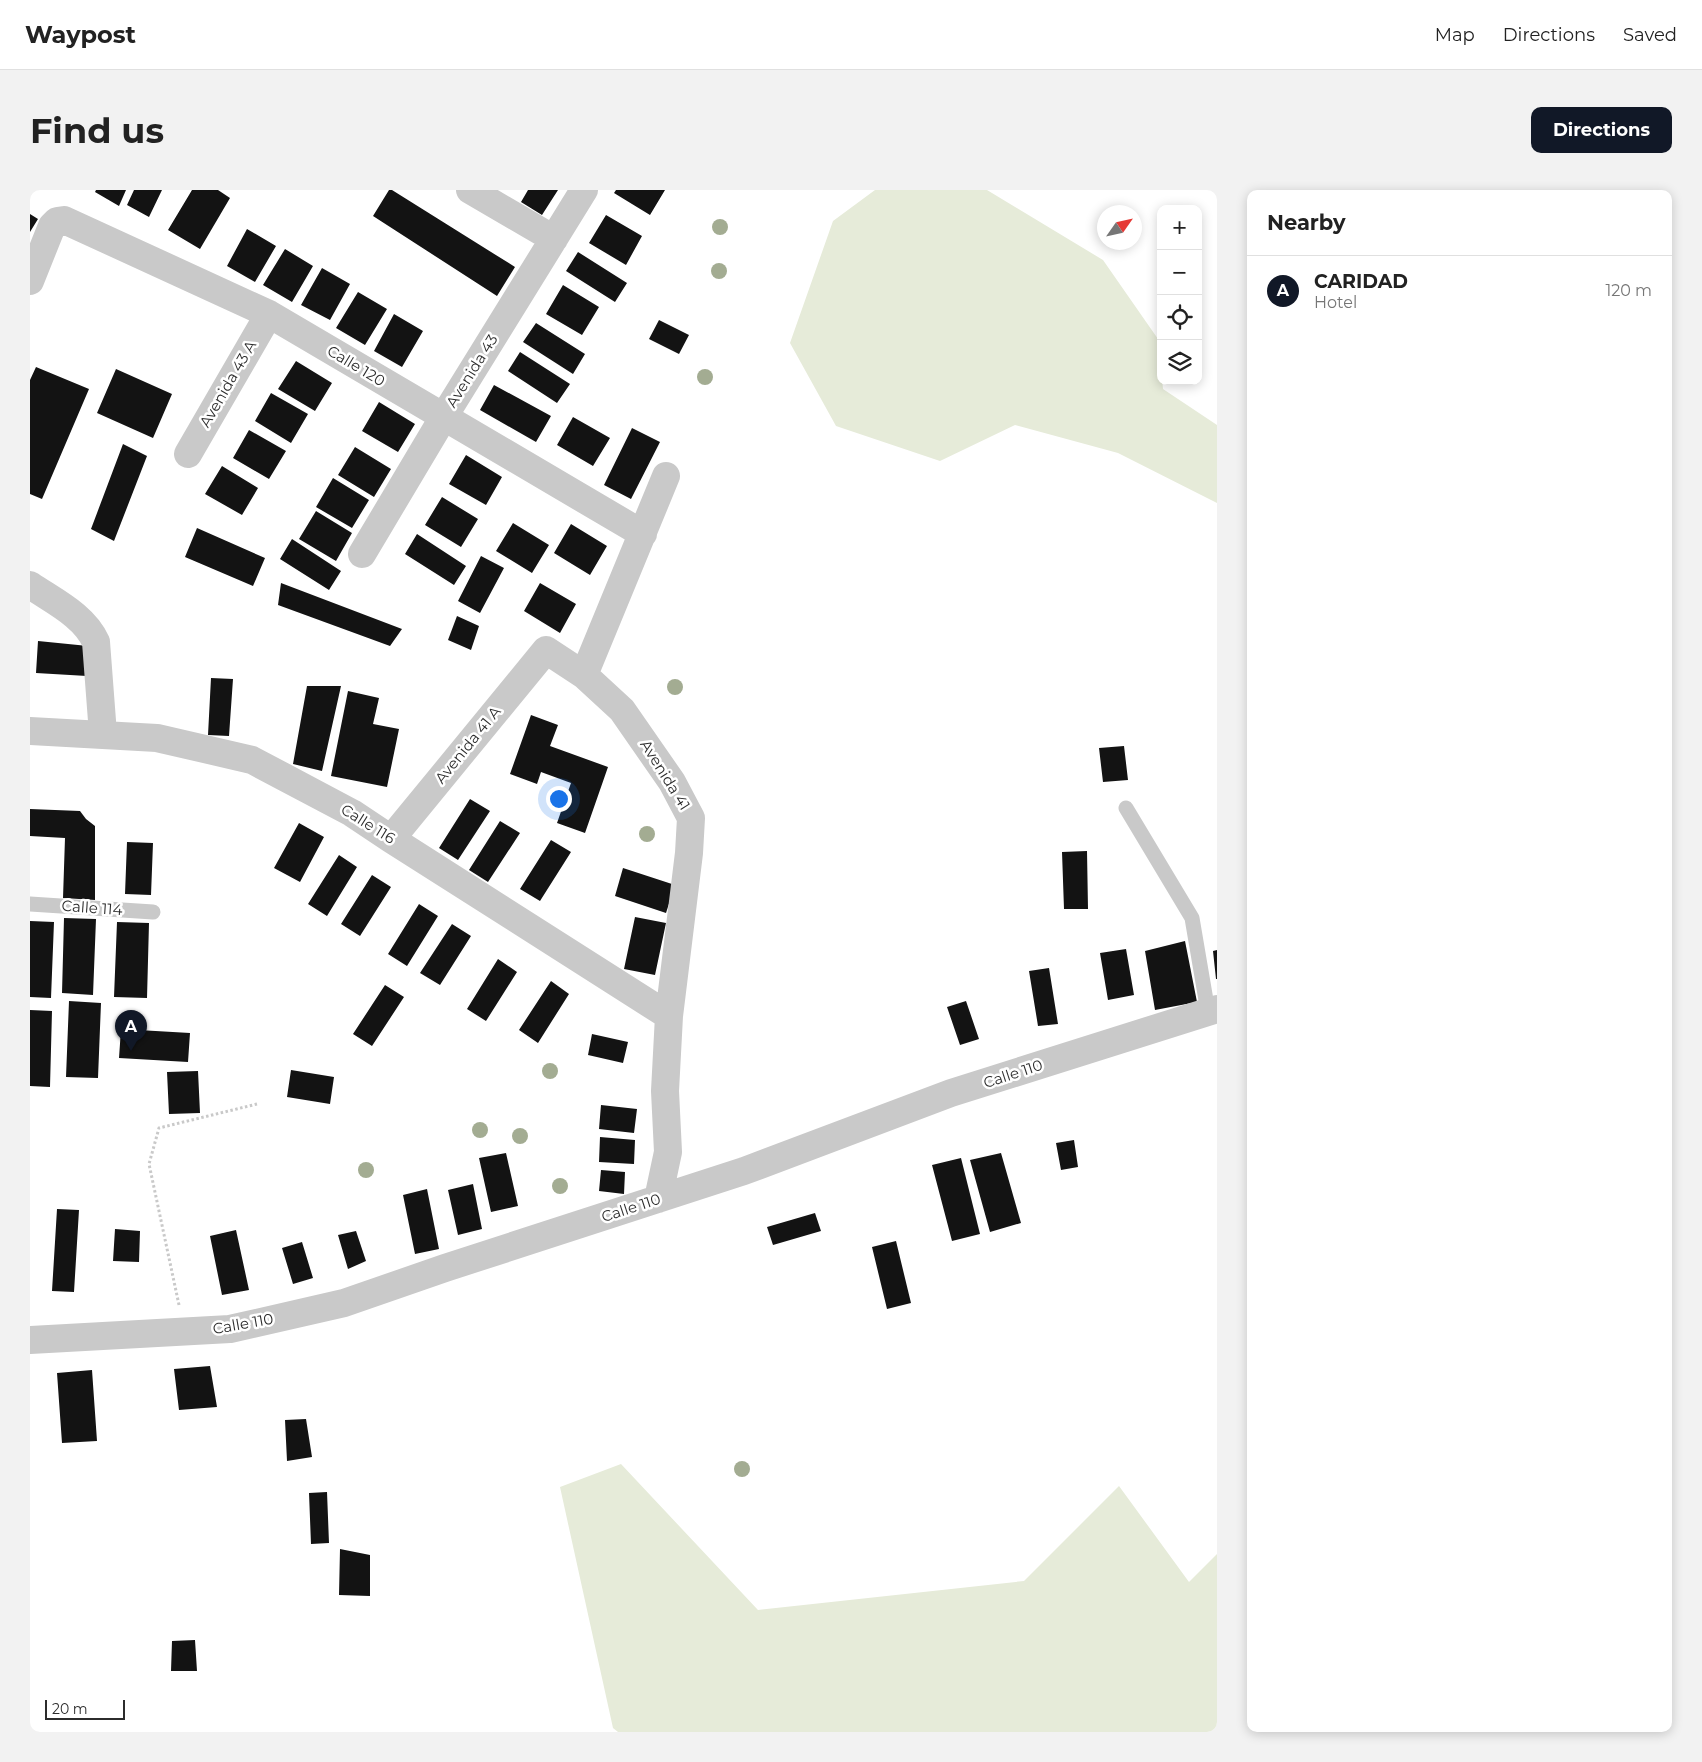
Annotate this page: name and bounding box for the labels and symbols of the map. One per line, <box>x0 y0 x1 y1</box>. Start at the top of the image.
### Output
north arrow <box>1097 205 1142 250</box>
street label: Avenida 43 <box>442 331 502 411</box>
street label: Avenida 43 A <box>195 337 260 431</box>
street label: Calle 120 <box>324 341 389 390</box>
street label: Avenida 41 A <box>431 702 505 787</box>
street label: Avenida 41 <box>636 736 695 813</box>
your location <box>546 786 572 812</box>
street label: Calle 116 <box>338 800 399 848</box>
street label: Calle 114 <box>61 896 123 919</box>
pin: A <box>115 1010 147 1051</box>
street label: Calle 110 <box>981 1055 1045 1092</box>
street label: Calle 110 <box>599 1189 663 1226</box>
street label: Calle 110 <box>211 1309 275 1338</box>
scale bar <box>45 1697 125 1720</box>

